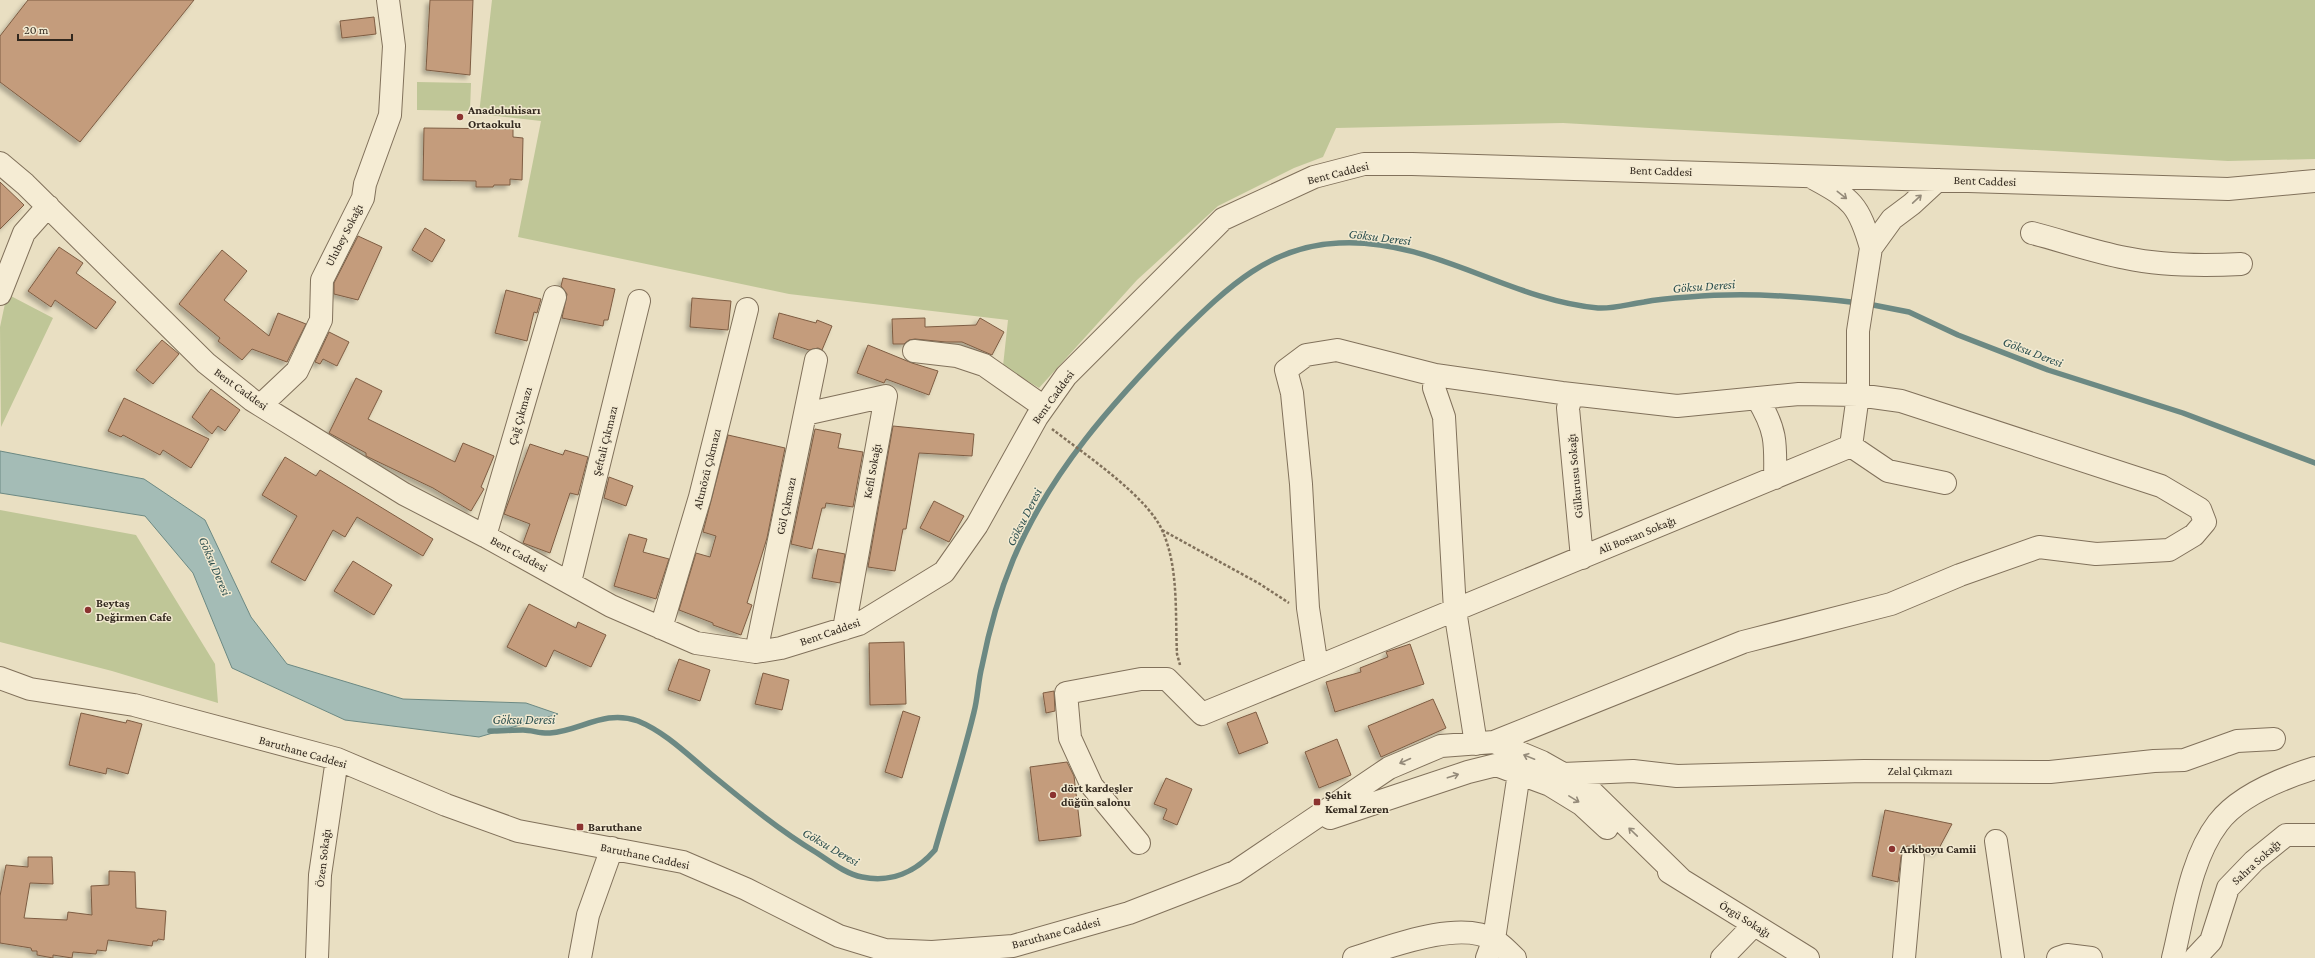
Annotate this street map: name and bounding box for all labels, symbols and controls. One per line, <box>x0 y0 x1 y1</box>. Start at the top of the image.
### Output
scale bar <box>18 16 72 42</box>
text: 20 m <box>24 23 49 37</box>
place label: Anadoluhisarı Ortaokulu <box>467 103 541 131</box>
marker: Anadoluhisarı Ortaokulu <box>455 112 465 122</box>
street label: Bent Caddesi <box>1306 159 1370 187</box>
street label: Bent Caddesi <box>1629 163 1693 179</box>
street label: Bent Caddesi <box>1953 173 2017 189</box>
one-way arrow <box>1837 191 1848 199</box>
one-way arrow <box>1912 195 1922 204</box>
street label: Ulubey Sokağı <box>322 201 366 269</box>
water label: Göksu Deresi <box>1348 226 1413 248</box>
water label: Göksu Deresi <box>1672 276 1736 296</box>
water label: Göksu Deresi <box>2001 334 2065 370</box>
street label: Bent Caddesi <box>211 365 271 413</box>
street label: Bent Caddesi <box>1029 367 1077 427</box>
street label: Çağ Çıkmazı <box>505 385 535 447</box>
street label: Şeftali Çıkmazı <box>590 404 620 478</box>
street label: Altınözü Çıkmazı <box>690 427 724 511</box>
street label: Gülkurusu Sokağı <box>1564 433 1586 519</box>
street label: Kefil Sokağı <box>860 442 884 500</box>
street label: Göl Çıkmazı <box>773 476 799 536</box>
water label: Göksu Deresi <box>1003 485 1045 548</box>
street label: Ali Bostan Sokağı <box>1596 513 1678 557</box>
street label: Bent Caddesi <box>488 533 550 575</box>
water label: Göksu Deresi <box>196 534 234 598</box>
place label: Beytaş Değirmen Cafe <box>96 596 172 624</box>
marker: Beytaş Değirmen Cafe <box>83 605 93 615</box>
street label: Bent Caddesi <box>798 615 862 649</box>
water label: Göksu Deresi <box>493 712 556 727</box>
street label: Baruthane Caddesi <box>257 733 349 771</box>
one-way arrow <box>1524 752 1536 760</box>
one-way arrow <box>1400 758 1412 766</box>
street label: Zelal Çıkmazı <box>1887 764 1953 778</box>
one-way arrow <box>1447 772 1459 780</box>
place label: dört kardeşler düğün salonu <box>1061 781 1133 809</box>
place label: Şehit Kemal Zeren <box>1325 788 1389 816</box>
marker: dört kardeşler düğün salonu <box>1048 790 1058 800</box>
one-way arrow <box>1568 796 1580 804</box>
marker: Şehit Kemal Zeren <box>1312 797 1322 807</box>
place label: Baruthane <box>588 820 642 834</box>
marker: Baruthane <box>575 822 585 832</box>
water label: Göksu Deresi <box>800 825 862 869</box>
street label: Özen Sokağı <box>312 828 334 888</box>
one-way arrow <box>1628 828 1638 837</box>
street label: Sahra Sokağı <box>2229 836 2283 888</box>
street label: Baruthane Caddesi <box>599 840 691 872</box>
place label: Arkboyu Camii <box>1899 842 1977 856</box>
marker: Arkboyu Camii <box>1887 844 1897 854</box>
street label: Örgü Sokağı <box>1717 898 1773 940</box>
street label: Baruthane Caddesi <box>1010 914 1102 952</box>

